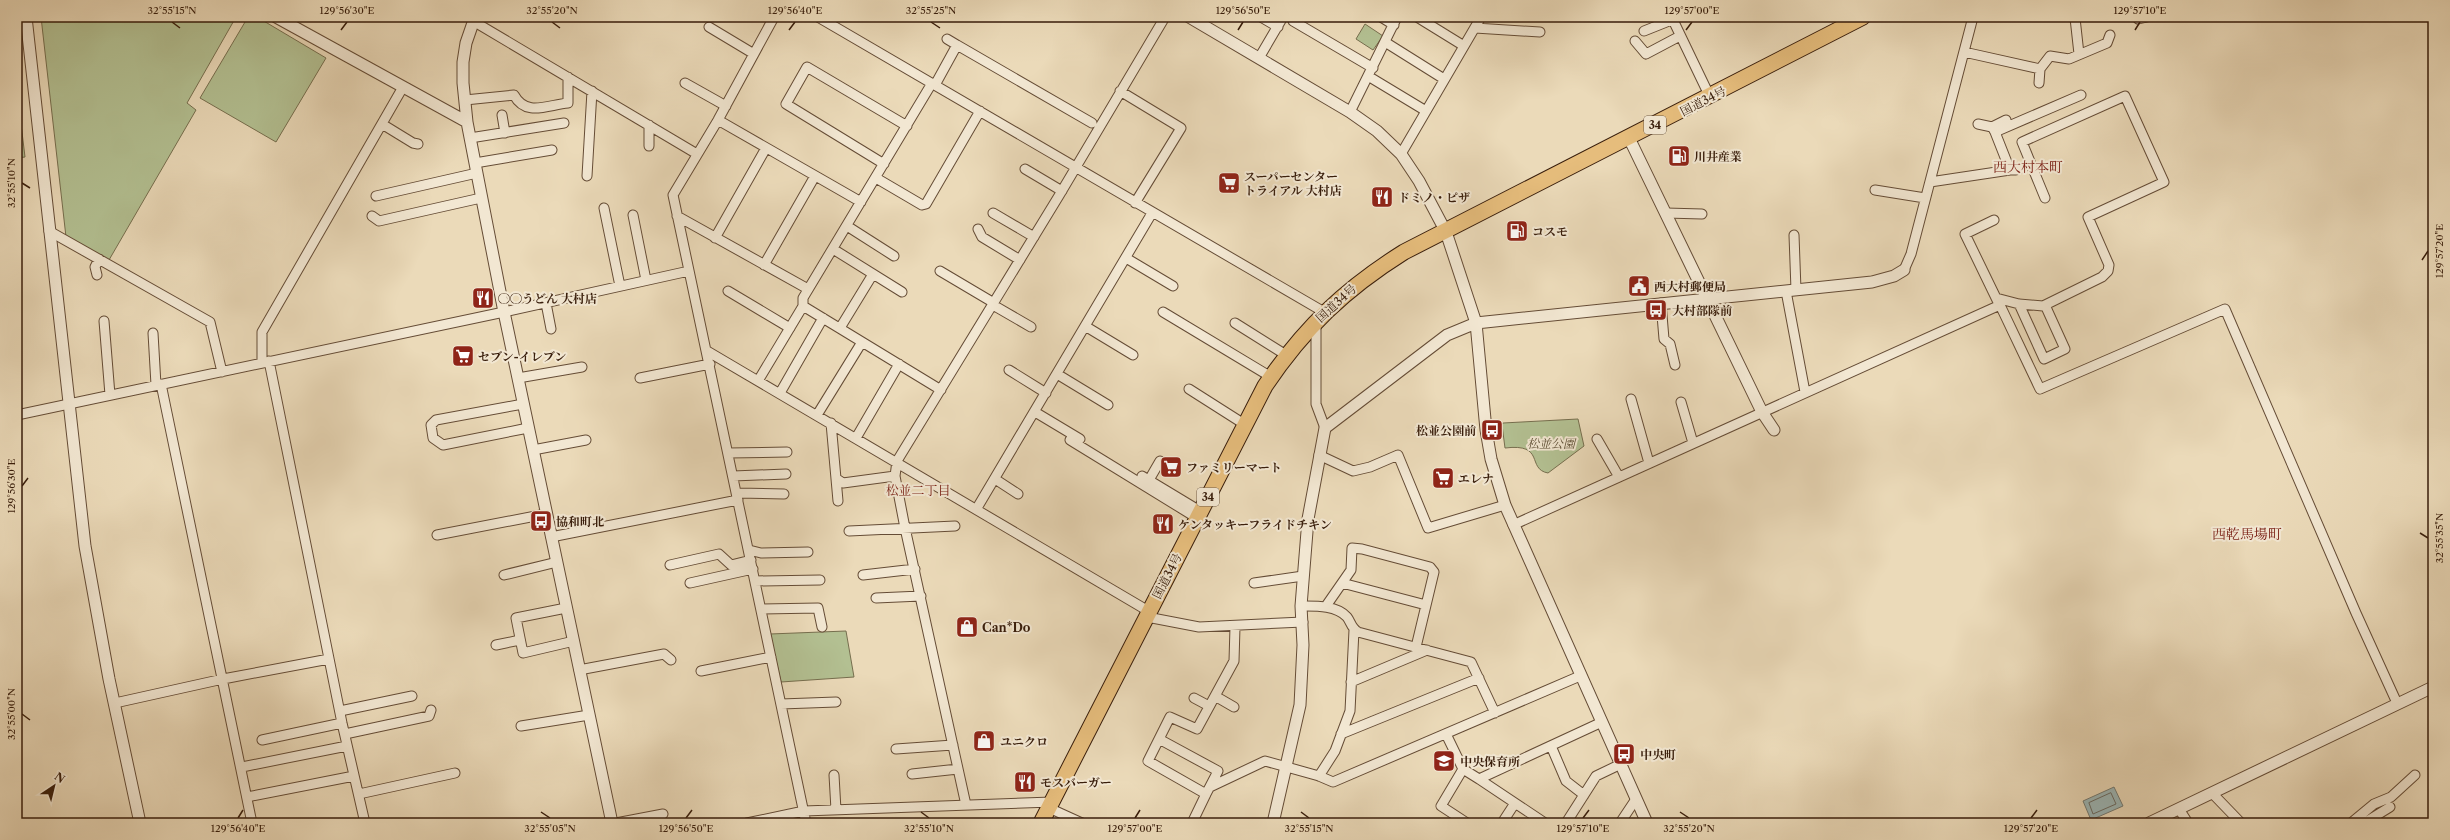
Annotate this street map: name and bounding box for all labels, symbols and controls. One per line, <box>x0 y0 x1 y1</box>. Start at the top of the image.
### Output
text: 32°55'15"N <box>147 4 197 17</box>
text: 129°56'30"E <box>320 4 375 17</box>
text: 32°55'20"N <box>526 4 578 17</box>
text: 129°56'40"E <box>768 4 822 17</box>
text: 32°55'25"N <box>906 4 956 17</box>
text: 129°56'50"E <box>1216 4 1270 17</box>
text: 129°57'00"E <box>1665 4 1720 17</box>
text: 129°57'10"E <box>2114 4 2166 17</box>
street label: 国道34号 <box>1678 83 1728 119</box>
road number: 34 <box>1644 116 1666 134</box>
fuel station icon: 川井産業 <box>1666 143 1692 169</box>
place label: 川井産業 <box>1694 149 1742 164</box>
text: 32°55'10"N <box>5 158 18 208</box>
district label: 西大村本町 <box>1993 158 2063 176</box>
place label: スーパーセンター トライアル 大村店 <box>1244 169 1342 198</box>
supermarket icon: スーパーセンター トライアル 大村店 <box>1216 170 1242 196</box>
restaurant icon: ドミノ・ピザ <box>1369 184 1395 210</box>
place label: ドミノ・ピザ <box>1398 190 1470 205</box>
fuel station icon: コスモ <box>1504 218 1530 244</box>
place label: コスモ <box>1532 224 1568 239</box>
text: 129°57'20"E <box>2433 224 2446 278</box>
public building icon: 西大村郵便局 <box>1626 273 1652 299</box>
place label: 西大村郵便局 <box>1654 279 1726 294</box>
street label: 国道34号 <box>1313 281 1359 325</box>
restaurant icon: ◯◯うどん 大村店 <box>470 285 496 311</box>
place label: ◯◯うどん 大村店 <box>498 291 597 306</box>
bus stop icon: 大村部隊前 <box>1643 297 1669 323</box>
place label: 大村部隊前 <box>1672 303 1732 318</box>
supermarket icon: セブン-イレブン <box>450 343 476 369</box>
place label: セブン-イレブン <box>478 349 566 364</box>
bus stop icon: 松並公園前 <box>1479 417 1505 443</box>
place label: 松並公園前 <box>1416 423 1476 438</box>
park label: 松並公園 <box>1527 436 1577 451</box>
supermarket icon: ファミリーマート <box>1158 454 1184 480</box>
text: 129°56'30"E <box>5 458 18 513</box>
place label: ファミリーマート <box>1186 460 1282 475</box>
supermarket icon: エレナ <box>1430 465 1456 491</box>
place label: エレナ <box>1458 471 1494 486</box>
district label: 松並二丁目 <box>885 482 951 498</box>
road number: 34 <box>1197 488 1219 506</box>
bus stop icon: 協和町北 <box>528 508 554 534</box>
restaurant icon: ケンタッキーフライドチキン <box>1150 511 1176 537</box>
text: 32°55'35"N <box>2433 513 2446 563</box>
place label: 協和町北 <box>556 514 604 529</box>
place label: ケンタッキーフライドチキン <box>1178 517 1332 532</box>
district label: 西乾馬場町 <box>2212 525 2282 543</box>
street label: 国道34号 <box>1149 551 1185 601</box>
shop icon: Can*Do <box>954 614 980 640</box>
place label: Can*Do <box>982 620 1031 635</box>
text: 32°55'00"N <box>5 688 18 740</box>
shop icon: ユニクロ <box>971 728 997 754</box>
place label: ユニクロ <box>1000 734 1048 749</box>
bus stop icon: 中央町 <box>1611 741 1637 767</box>
place label: 中央町 <box>1640 747 1676 762</box>
school or university icon: 中央保育所 <box>1431 748 1457 774</box>
place label: 中央保育所 <box>1460 754 1520 769</box>
north arrow <box>34 766 74 806</box>
text: N <box>52 769 68 787</box>
restaurant icon: モスバーガー <box>1012 769 1038 795</box>
place label: モスバーガー <box>1040 775 1112 790</box>
text: 129°56'40"E <box>211 822 265 835</box>
text: 32°55'05"N <box>524 822 576 835</box>
text: 129°56'50"E <box>659 822 713 835</box>
text: 32°55'10"N <box>904 822 954 835</box>
text: 129°57'00"E <box>1108 822 1163 835</box>
text: 32°55'15"N <box>1284 822 1334 835</box>
text: 129°57'10"E <box>1557 822 1609 835</box>
text: 32°55'20"N <box>1663 822 1715 835</box>
text: 129°57'20"E <box>2004 822 2058 835</box>

